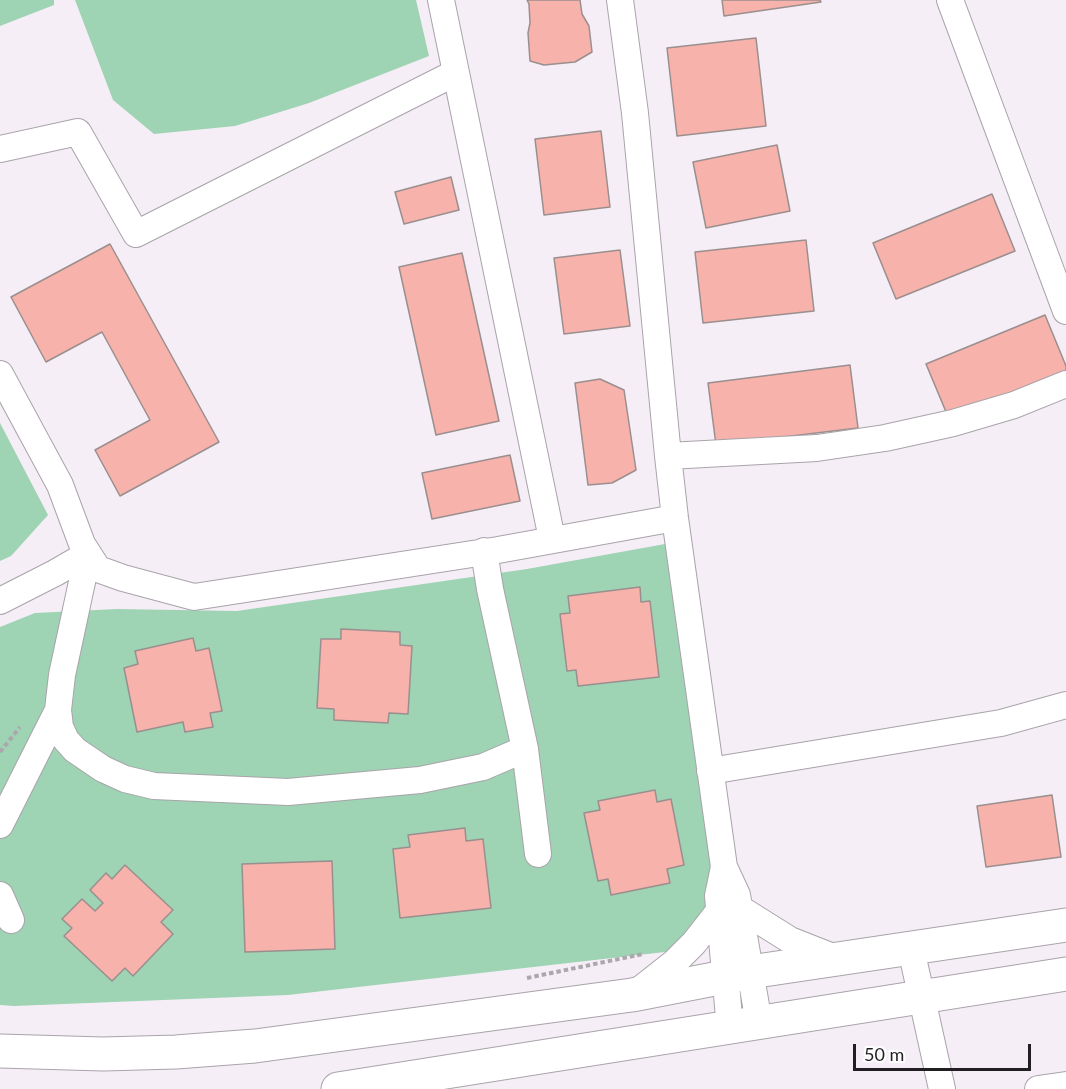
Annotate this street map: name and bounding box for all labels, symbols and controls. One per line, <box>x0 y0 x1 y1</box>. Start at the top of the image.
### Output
scale bar <box>856 1032 1034 1070</box>
text: 50 m <box>864 1043 904 1065</box>

